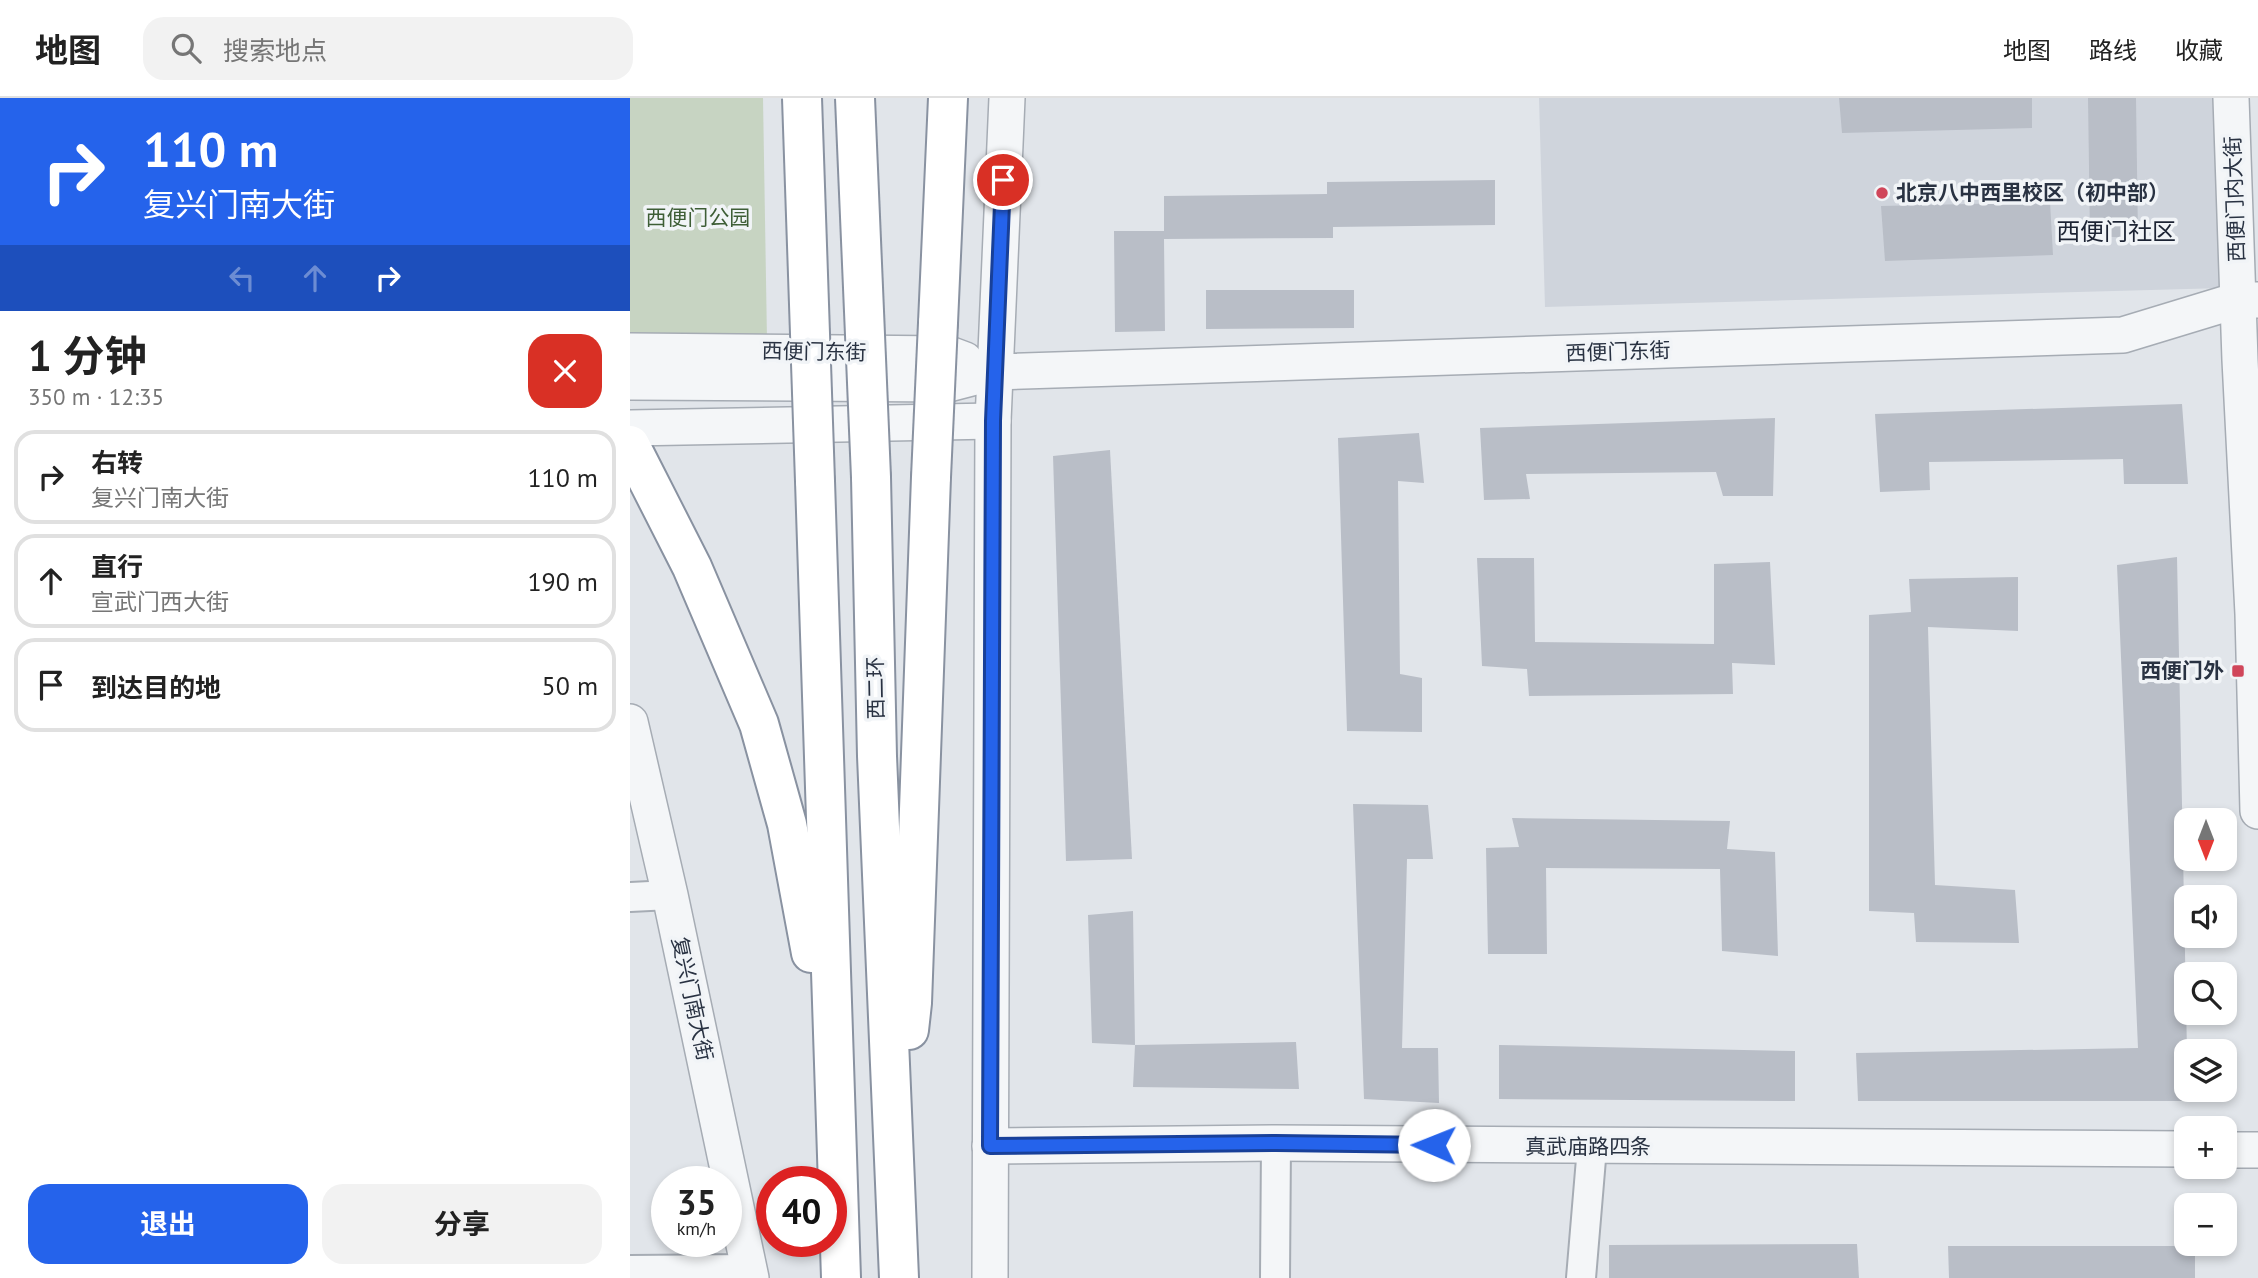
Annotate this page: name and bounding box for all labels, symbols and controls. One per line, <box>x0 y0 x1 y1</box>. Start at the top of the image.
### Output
search box <box>143 17 633 80</box>
text: 地图 <box>35 28 101 71</box>
icon: search <box>167 29 205 67</box>
text: 搜索地点 <box>223 34 327 67</box>
text: 地图 <box>2003 35 2051 66</box>
text: 路线 <box>2089 35 2137 66</box>
text: 收藏 <box>2175 35 2223 66</box>
text: 110 m <box>143 117 278 181</box>
icon: right <box>28 126 119 217</box>
street label: 西便门内大街 <box>2219 136 2250 262</box>
pin <box>973 150 1033 210</box>
icon: arrive <box>984 161 1022 199</box>
place label: 北京八中西里校区（初中部） <box>1896 179 2169 206</box>
text: 复兴门南大街 <box>143 183 335 225</box>
marker: 北京八中西里校区（初中部） <box>1874 185 1890 201</box>
park label: 西便门公园 <box>646 204 751 231</box>
district label: 西便门社区 <box>2056 216 2176 247</box>
icon: left <box>223 259 261 297</box>
icon: ahead <box>296 259 334 297</box>
icon: right <box>369 259 407 297</box>
text: 1 分钟 <box>28 328 146 383</box>
button: close <box>528 334 602 408</box>
street label: 西便门东街 <box>1565 336 1671 367</box>
street label: 西便门东街 <box>761 337 867 366</box>
text: 350 m · 12:35 <box>28 382 164 411</box>
text: 右转 <box>91 446 143 479</box>
icon: right <box>32 458 70 496</box>
text: 110 m <box>527 461 598 494</box>
text: 复兴门南大街 <box>91 483 229 512</box>
text: 直行 <box>91 550 143 583</box>
icon: ahead <box>32 562 70 600</box>
text: 190 m <box>527 565 598 598</box>
text: 宣武门西大街 <box>91 587 229 616</box>
street label: 西二环 <box>861 656 890 720</box>
place label: 西便门外 <box>2140 657 2224 684</box>
marker: 西便门外 <box>2230 663 2246 679</box>
icon: arrive <box>32 666 70 704</box>
text: 50 m <box>542 669 598 702</box>
text: 到达目的地 <box>91 671 221 704</box>
north arrow <box>2174 808 2236 872</box>
map controls <box>2174 808 2237 1256</box>
button: sound <box>2174 885 2237 948</box>
street label: 复兴门南大街 <box>666 934 719 1063</box>
button: search <box>2174 962 2237 1025</box>
button: layers <box>2174 1039 2237 1102</box>
position arrow <box>1397 1108 1471 1182</box>
button: + <box>2174 1116 2237 1179</box>
street label: 真武庙路四条 <box>1525 1133 1651 1160</box>
speed limit sign: 40 <box>756 1166 847 1257</box>
text: 35 <box>677 1179 716 1225</box>
button: 退出 <box>28 1184 308 1264</box>
button: 分享 <box>322 1184 602 1264</box>
button: − <box>2174 1193 2237 1256</box>
text: km/h <box>677 1217 716 1240</box>

